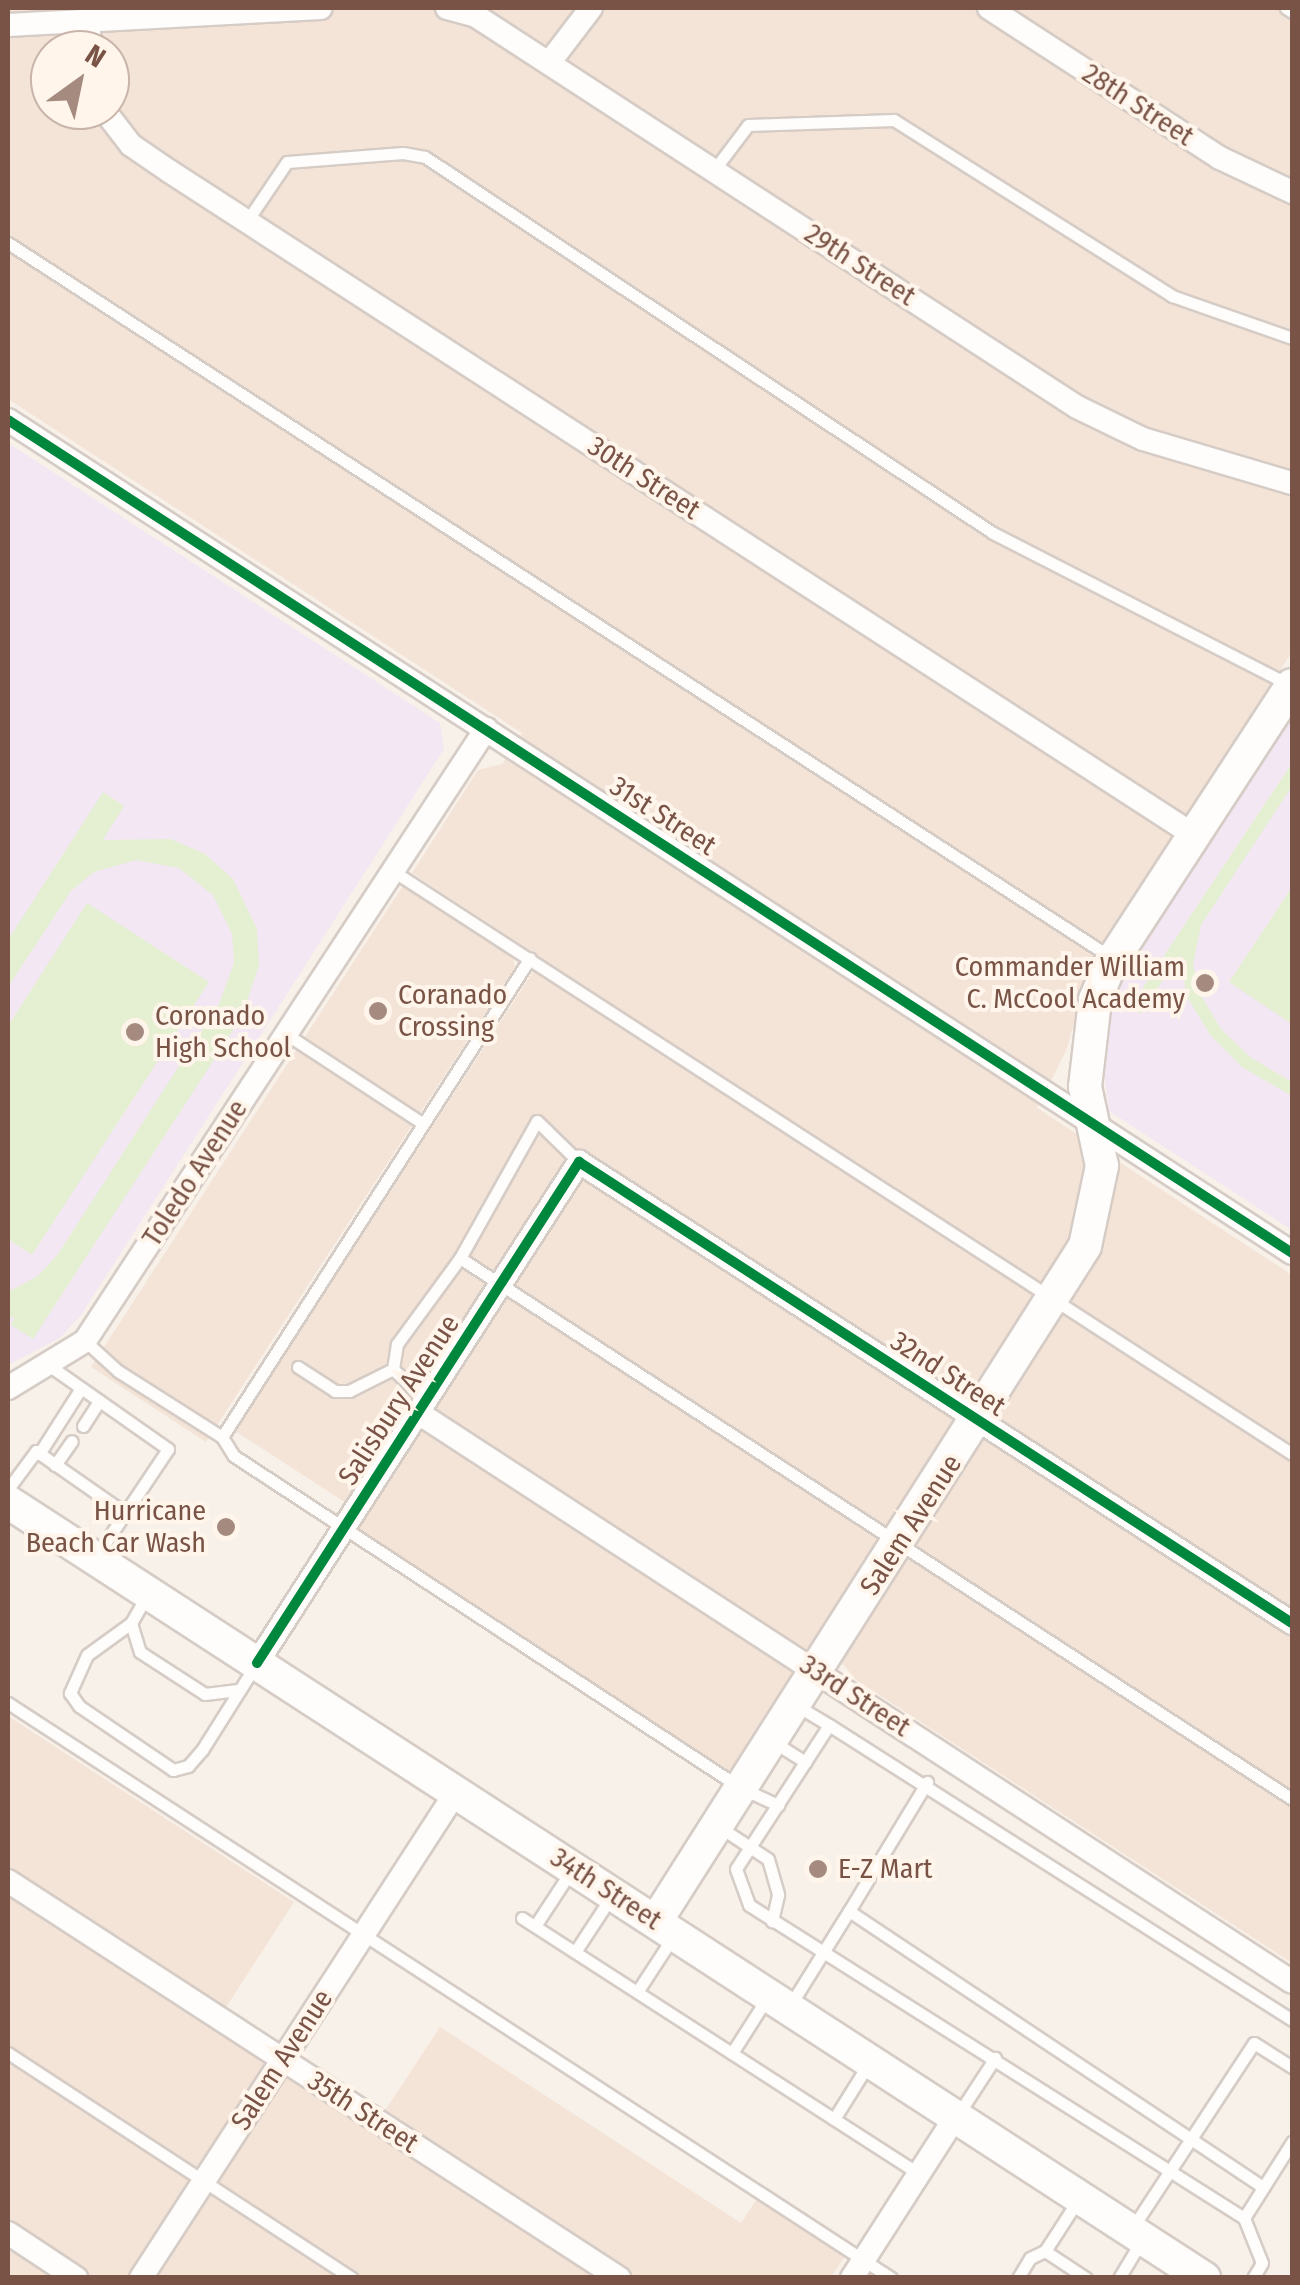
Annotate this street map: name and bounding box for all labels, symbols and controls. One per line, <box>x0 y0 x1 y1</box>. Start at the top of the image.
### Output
north arrow <box>30 30 130 130</box>
text: N <box>79 38 112 75</box>
street label: 28th Street <box>1076 57 1200 153</box>
street label: 29th Street <box>798 217 922 313</box>
street label: 30th Street <box>582 429 706 527</box>
street label: 31st Street <box>604 769 722 863</box>
place label: Commander William C. McCool Academy <box>955 950 1185 1016</box>
marker: Commander William C. McCool Academy <box>1194 972 1216 994</box>
place label: Coranado Crossing <box>398 978 507 1044</box>
place label: Coronado High School <box>155 999 291 1065</box>
marker: Coranado Crossing <box>367 1000 389 1022</box>
marker: Coronado High School <box>124 1021 146 1043</box>
street label: Toledo Avenue <box>135 1094 255 1252</box>
street label: Salisbury Avenue <box>331 1309 467 1491</box>
street label: 32nd Street <box>884 1325 1012 1423</box>
street label: Salem Avenue <box>853 1448 969 1602</box>
place label: Hurricane Beach Car Wash <box>26 1494 206 1560</box>
marker: Hurricane Beach Car Wash <box>215 1516 237 1538</box>
street label: 33rd Street <box>794 1648 916 1744</box>
street label: 34th Street <box>544 1841 668 1937</box>
place label: E-Z Mart <box>838 1852 932 1886</box>
marker: E-Z Mart <box>807 1858 829 1880</box>
street label: Salem Avenue <box>224 1983 340 2137</box>
street label: 35th Street <box>302 2064 424 2160</box>

